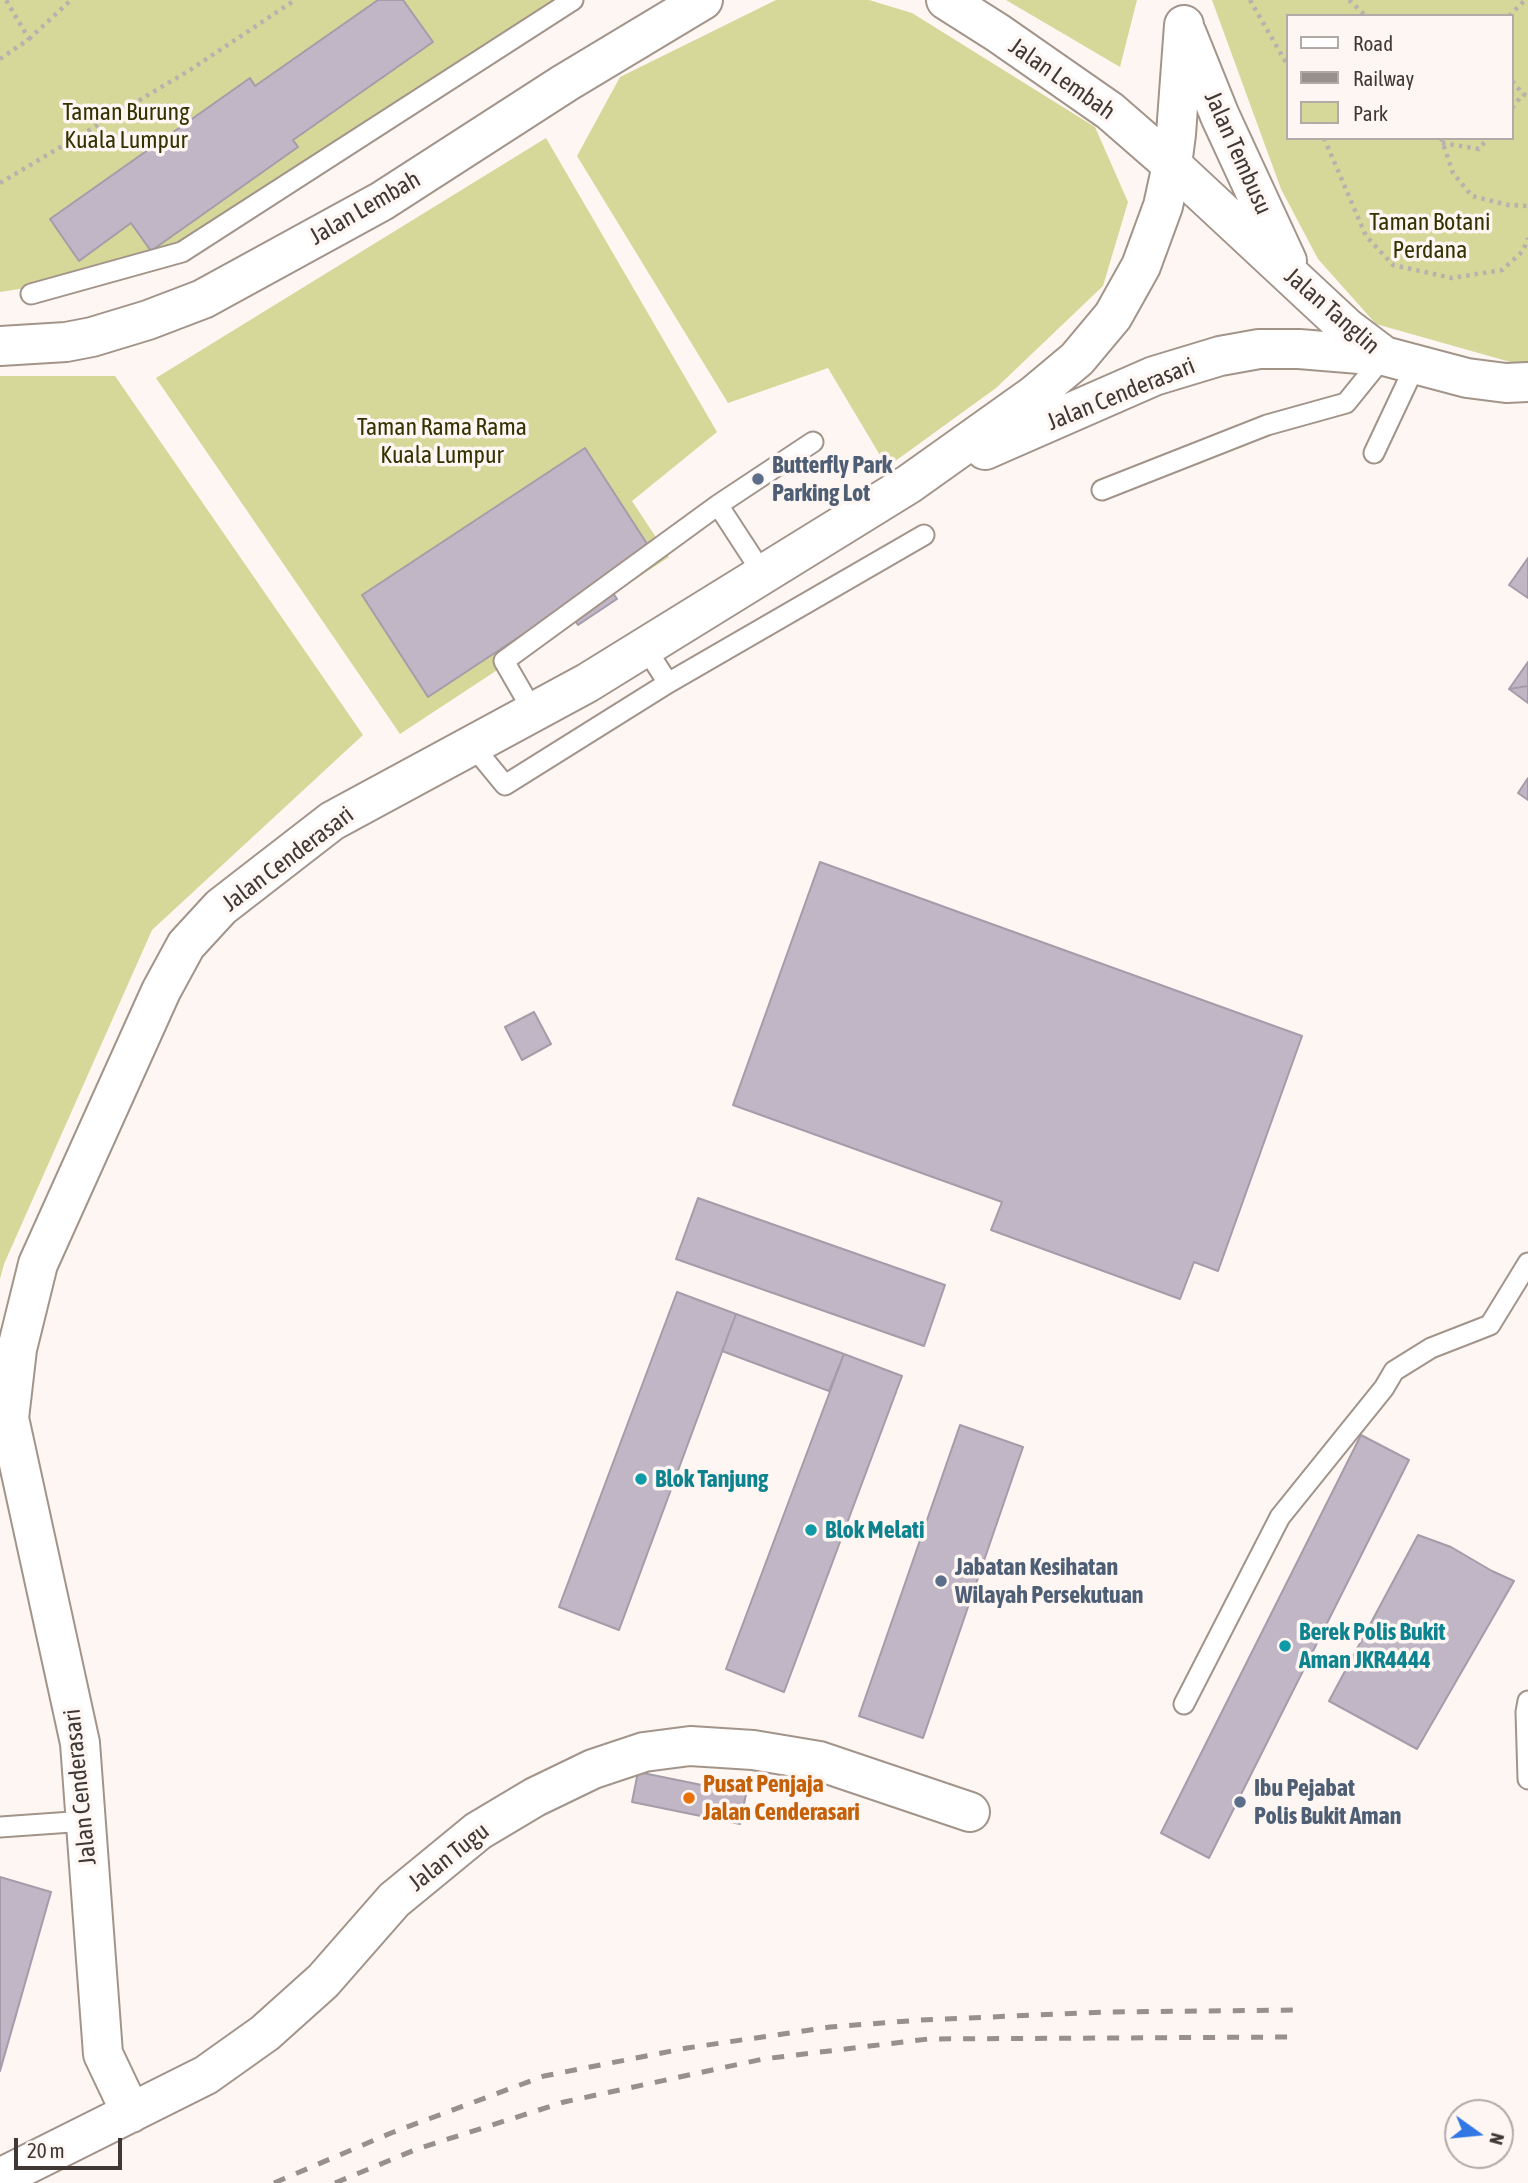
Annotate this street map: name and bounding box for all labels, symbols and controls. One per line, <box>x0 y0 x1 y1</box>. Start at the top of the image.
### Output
legend <box>1286 14 1514 140</box>
text: Road <box>1353 31 1393 55</box>
street label: Jalan Lembah <box>1003 32 1121 126</box>
text: Railway <box>1353 66 1414 90</box>
street label: Jalan Tembusu <box>1198 87 1278 219</box>
park label: Taman Burung Kuala Lumpur <box>63 98 189 154</box>
text: Park <box>1353 101 1388 125</box>
street label: Jalan Lembah <box>305 165 425 251</box>
park label: Taman Botani Perdana <box>1369 208 1491 264</box>
street label: Jalan Tanglin <box>1278 262 1386 360</box>
street label: Jalan Cenderasari <box>1043 351 1199 437</box>
park label: Taman Rama Rama Kuala Lumpur <box>357 413 527 469</box>
place label: Butterfly Park Parking Lot <box>772 451 892 507</box>
marker: Butterfly Park Parking Lot <box>750 471 766 487</box>
street label: Jalan Cenderasari <box>217 800 359 918</box>
place label: Blok Tanjung <box>655 1465 768 1493</box>
marker: Blok Tanjung <box>633 1471 649 1487</box>
place label: Blok Melati <box>825 1516 925 1544</box>
marker: Blok Melati <box>803 1522 819 1538</box>
place label: Jabatan Kesihatan Wilayah Persekutuan <box>955 1553 1143 1609</box>
marker: Jabatan Kesihatan Wilayah Persekutuan <box>933 1573 949 1589</box>
place label: Berek Polis Bukit Aman JKR4444 <box>1299 1618 1445 1674</box>
marker: Berek Polis Bukit Aman JKR4444 <box>1277 1638 1293 1654</box>
street label: Jalan Cenderasari <box>57 1707 103 1867</box>
place label: Pusat Penjaja Jalan Cenderasari <box>703 1770 860 1826</box>
place label: Ibu Pejabat Polis Bukit Aman <box>1254 1774 1401 1830</box>
marker: Pusat Penjaja Jalan Cenderasari <box>681 1790 697 1806</box>
marker: Ibu Pejabat Polis Bukit Aman <box>1232 1794 1248 1810</box>
street label: Jalan Tugu <box>403 1817 495 1897</box>
north arrow <box>1444 2099 1514 2169</box>
scale bar <box>18 2124 126 2168</box>
text: N <box>1485 2131 1509 2147</box>
text: 20 m <box>27 2138 65 2162</box>

